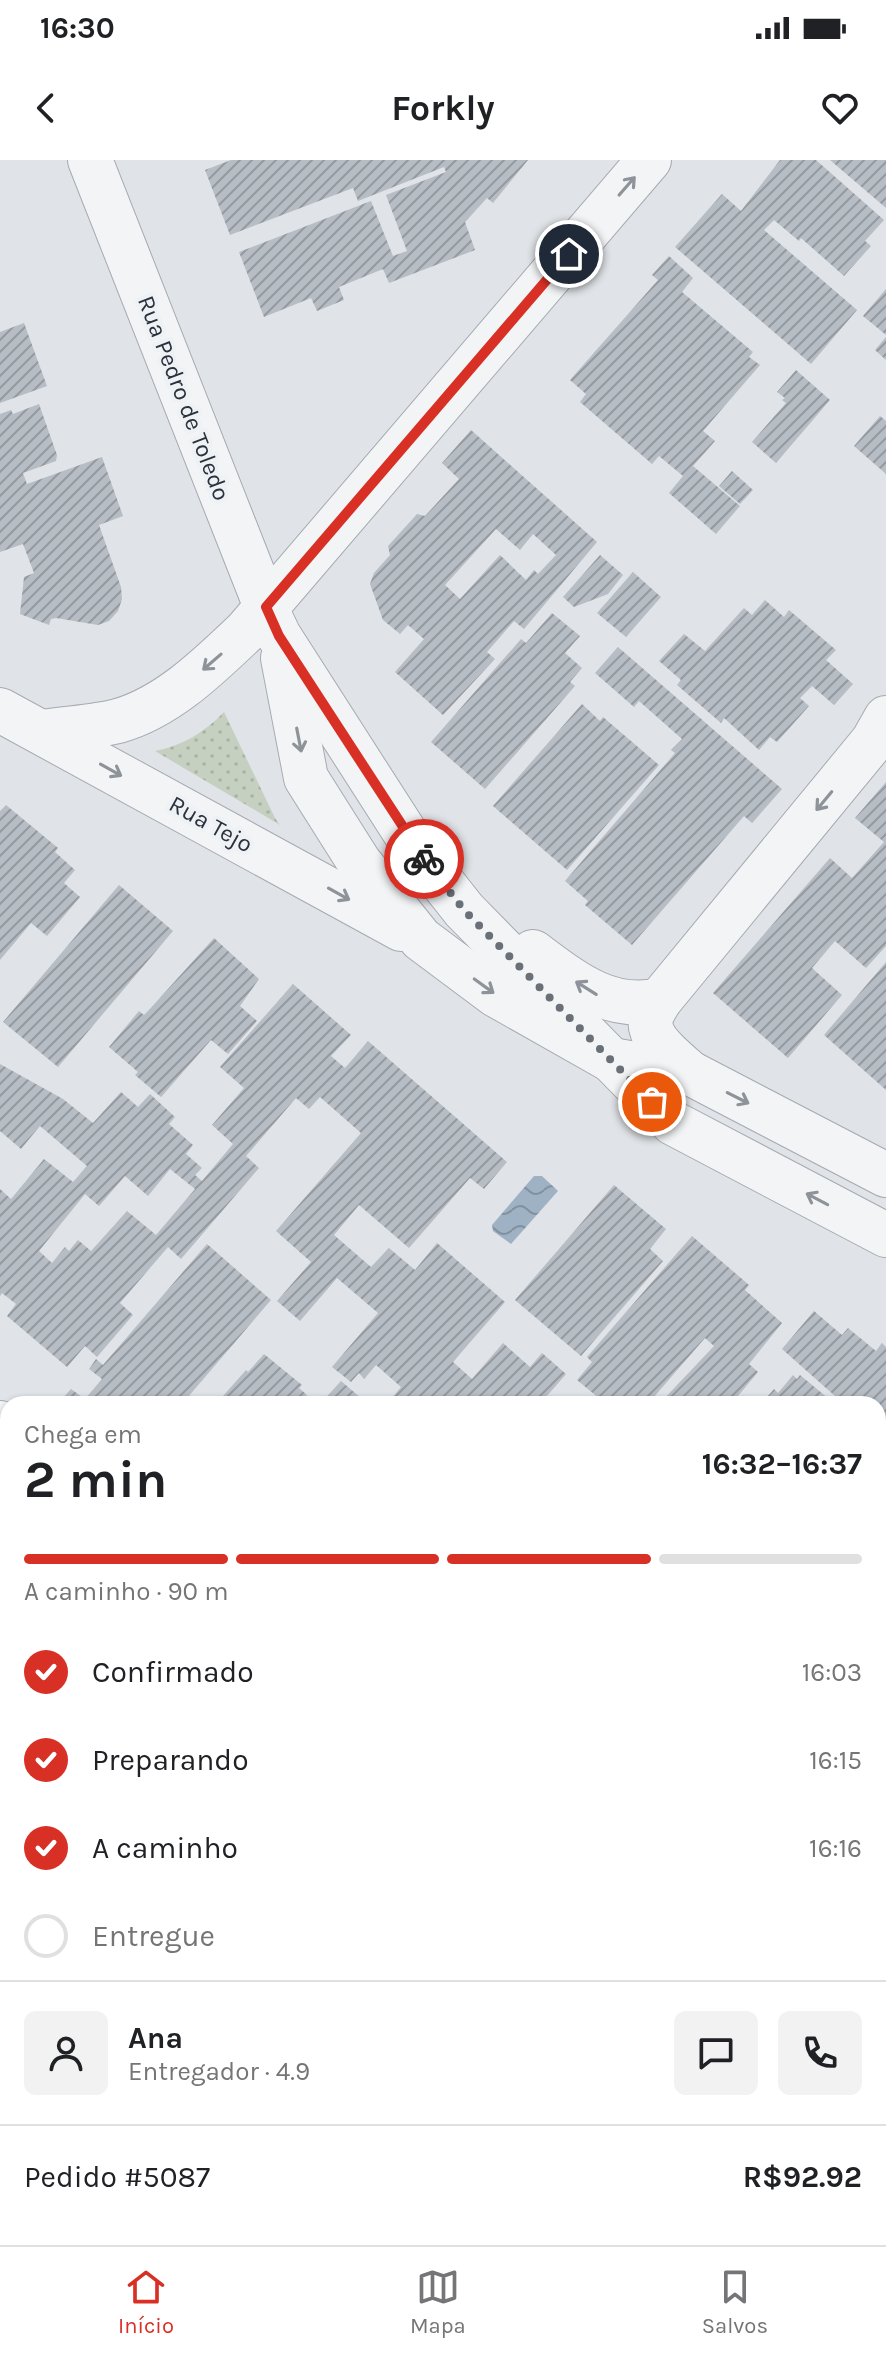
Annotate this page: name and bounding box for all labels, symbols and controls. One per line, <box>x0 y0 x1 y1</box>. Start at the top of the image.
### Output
text: 16:30 <box>40 10 115 46</box>
icon: back <box>24 86 68 130</box>
icon: heart <box>818 86 862 130</box>
text: Forkly <box>391 87 495 129</box>
one-way arrow <box>618 177 636 197</box>
pin <box>535 220 603 288</box>
icon: home <box>547 232 591 276</box>
street label: Rua Pedro de Toledo <box>132 292 236 504</box>
one-way arrow <box>202 653 222 671</box>
one-way arrow <box>292 727 307 753</box>
one-way arrow <box>99 762 122 778</box>
street label: Rua Tejo <box>164 790 258 858</box>
one-way arrow <box>815 791 833 812</box>
courier <box>384 819 464 899</box>
icon: bike <box>402 837 446 881</box>
one-way arrow <box>327 887 350 903</box>
one-way arrow <box>473 977 494 994</box>
one-way arrow <box>575 980 597 997</box>
pin <box>618 1068 686 1136</box>
icon: bag <box>630 1080 674 1124</box>
one-way arrow <box>726 1091 749 1106</box>
one-way arrow <box>805 1190 829 1206</box>
text: Chega em <box>24 1419 142 1450</box>
text: 16:32–16:37 <box>702 1446 862 1482</box>
text: 2 min <box>24 1449 167 1510</box>
text: A caminho · 90 m <box>24 1576 229 1607</box>
icon: check <box>24 1650 68 1694</box>
text: Confirmado <box>92 1654 254 1690</box>
text: 16:03 <box>802 1657 862 1688</box>
icon: check <box>24 1738 68 1782</box>
text: Preparando <box>92 1742 249 1778</box>
text: 16:15 <box>809 1745 862 1776</box>
icon: check <box>24 1826 68 1870</box>
text: A caminho <box>92 1830 238 1866</box>
text: 16:16 <box>809 1833 862 1864</box>
text: Entregue <box>92 1918 215 1954</box>
button: person <box>24 2011 108 2095</box>
button: chat <box>674 2011 758 2095</box>
button: phone <box>778 2011 862 2095</box>
text: Ana <box>128 2020 183 2056</box>
text: Entregador · 4.9 <box>128 2056 310 2087</box>
text: Pedido #5087 <box>24 2159 210 2195</box>
text: R$92.92 <box>743 2159 862 2195</box>
tab: Início <box>118 2265 174 2339</box>
tab: Mapa <box>410 2265 466 2339</box>
tab: Salvos <box>702 2265 768 2339</box>

